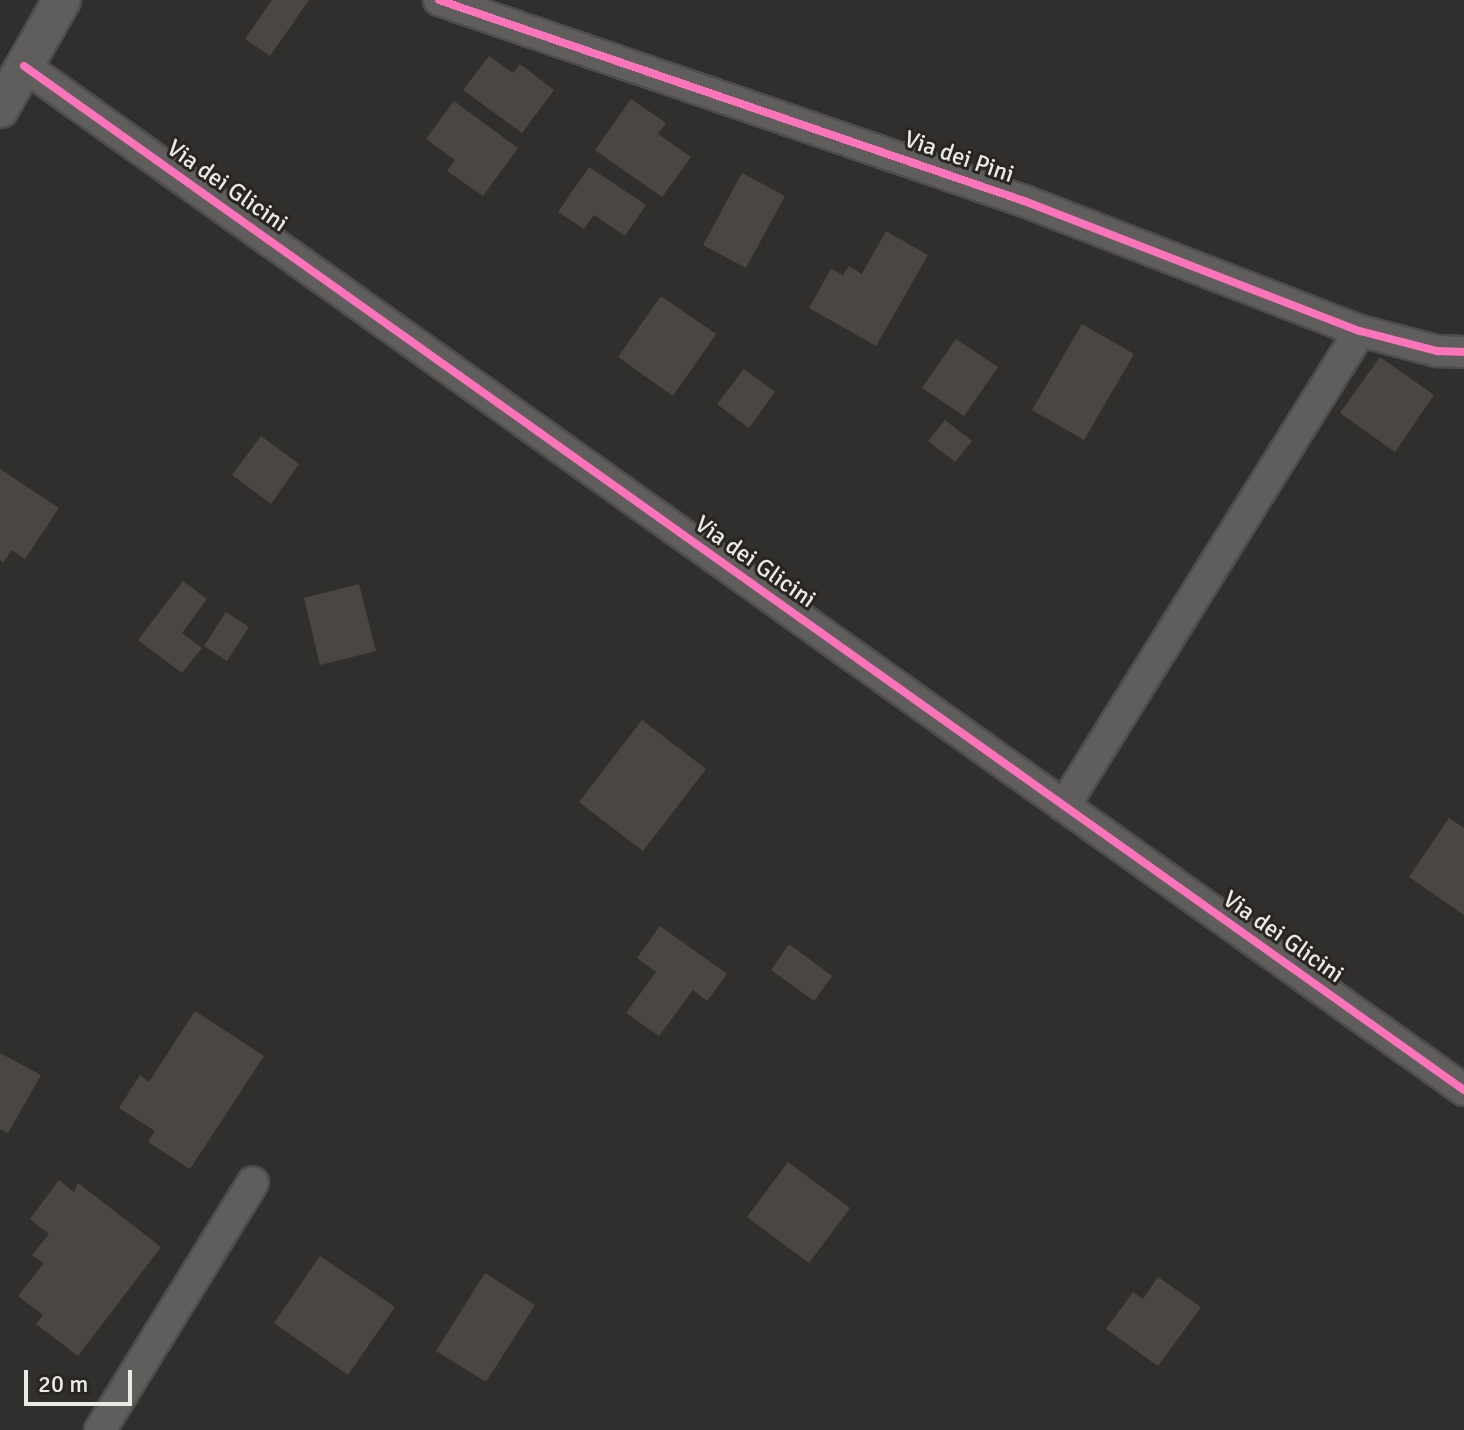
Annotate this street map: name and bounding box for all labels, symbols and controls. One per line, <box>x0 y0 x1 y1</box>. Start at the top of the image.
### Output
street label: Via dei Pini <box>900 125 1018 189</box>
street label: Via dei Glicini <box>161 134 293 238</box>
street label: Via dei Glicini <box>689 510 821 614</box>
street label: Via dei Glicini <box>1217 885 1349 989</box>
scale bar <box>28 1354 136 1404</box>
text: 20 m <box>38 1369 88 1399</box>

